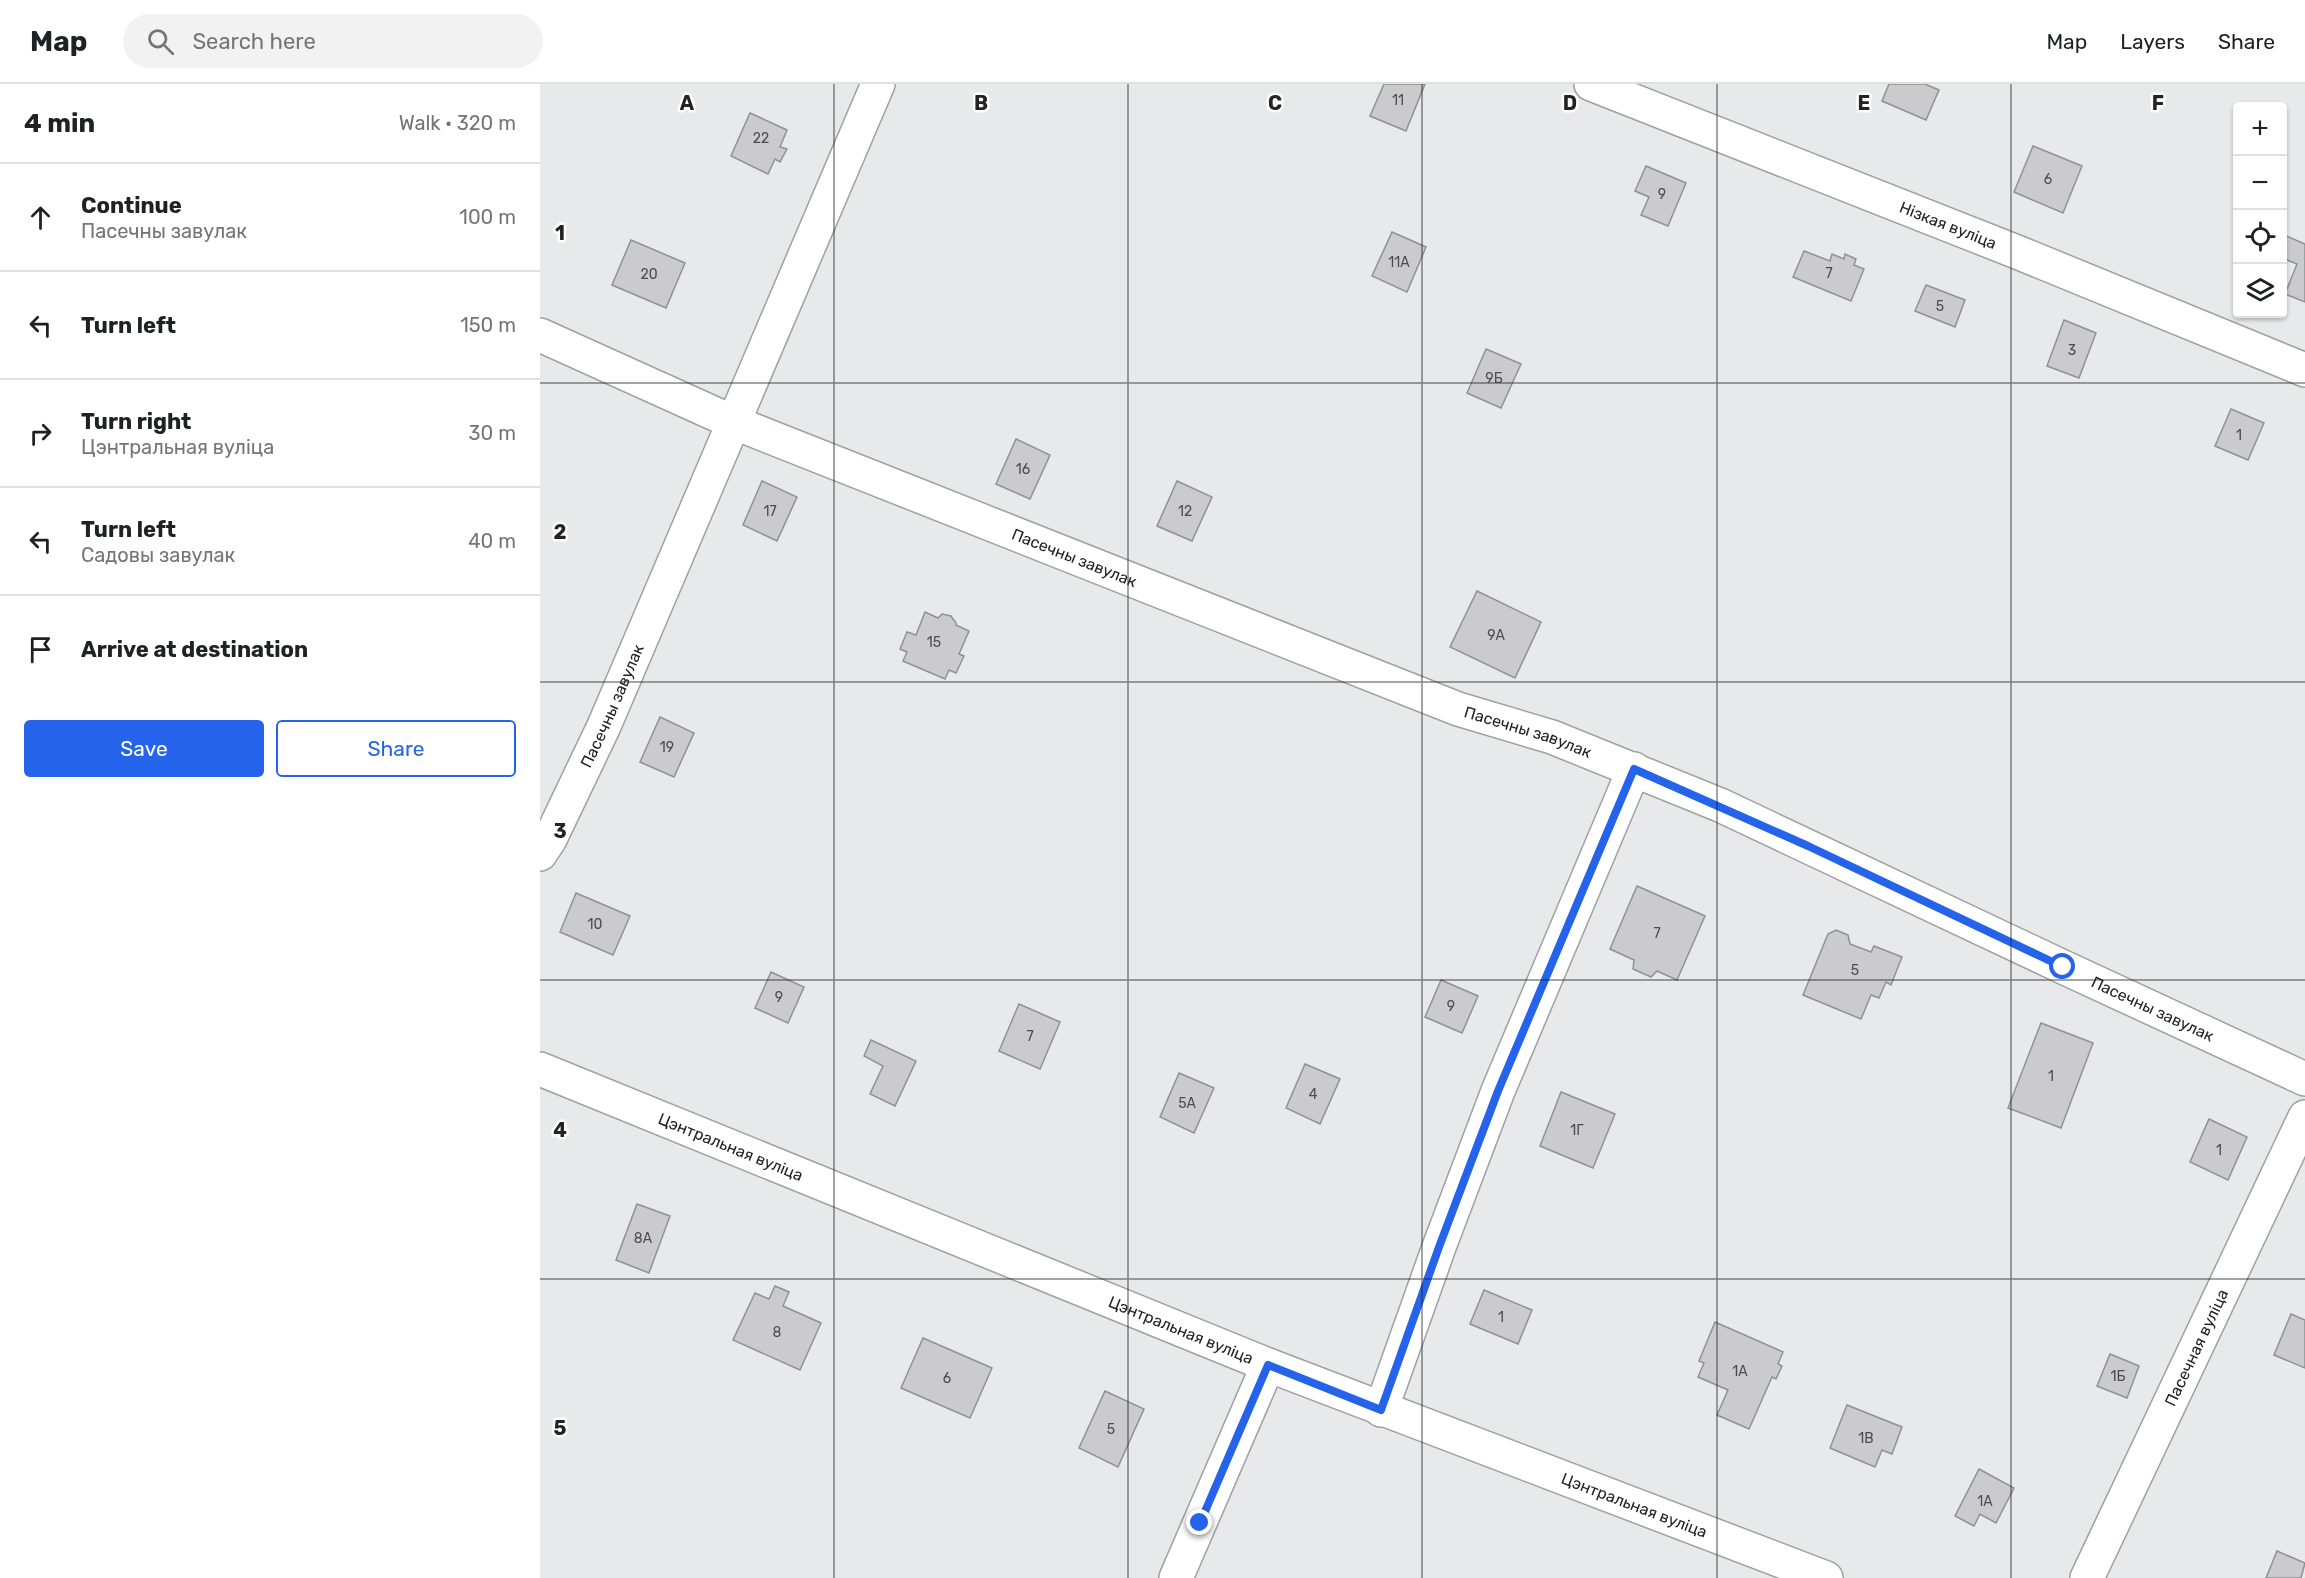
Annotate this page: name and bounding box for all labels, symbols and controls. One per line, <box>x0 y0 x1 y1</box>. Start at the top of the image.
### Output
search box <box>123 14 543 68</box>
text: Map <box>30 25 87 58</box>
icon: search <box>144 25 177 58</box>
text: Search here <box>192 28 316 55</box>
text: Map <box>2046 29 2087 54</box>
text: Layers <box>2120 29 2185 54</box>
text: Share <box>2218 29 2275 54</box>
text: A <box>680 91 695 115</box>
text: B <box>974 91 988 115</box>
text: C <box>1268 91 1282 115</box>
text: D <box>1563 91 1577 115</box>
text: E <box>1858 91 1870 115</box>
text: F <box>2152 91 2164 115</box>
house number: 11 <box>1392 92 1404 109</box>
map controls <box>2233 102 2287 318</box>
button: + <box>2233 102 2287 156</box>
text: 4 min <box>24 108 95 139</box>
text: Walk · 320 m <box>399 111 516 135</box>
house number: 22 <box>753 130 769 147</box>
button: − <box>2233 156 2287 210</box>
house number: 6 <box>2044 171 2052 188</box>
house number: 9 <box>1658 186 1666 203</box>
text: Continue <box>81 192 182 219</box>
street label: Нізкая вуліца <box>1897 197 2000 253</box>
icon: ahead <box>24 201 57 234</box>
text: 100 m <box>459 205 516 229</box>
button: locate <box>2233 210 2287 264</box>
text: Пасечны завулак <box>81 219 247 243</box>
text: 1 <box>555 221 565 245</box>
house number: 11А <box>1388 254 1410 271</box>
button: layers <box>2233 264 2287 318</box>
house number: 7 <box>1825 265 1833 282</box>
house number: 20 <box>640 266 658 283</box>
house number: 5 <box>1936 298 1944 315</box>
icon: left <box>24 309 57 342</box>
text: Turn left <box>81 312 176 339</box>
text: 150 m <box>460 313 516 337</box>
house number: 3 <box>2068 342 2076 359</box>
house number: 9Б <box>1485 370 1503 387</box>
text: Turn right <box>81 408 191 435</box>
icon: right <box>24 417 57 450</box>
text: 30 m <box>469 421 516 445</box>
house number: 1 <box>2236 427 2242 444</box>
text: Цэнтральная вуліца <box>81 435 274 459</box>
house number: 16 <box>1016 461 1030 478</box>
house number: 17 <box>763 503 777 520</box>
house number: 12 <box>1178 503 1192 520</box>
text: Turn left <box>81 516 176 543</box>
text: 2 <box>554 520 567 544</box>
street label: Пасечны завулак <box>1009 524 1140 591</box>
icon: left <box>24 525 57 558</box>
text: 40 m <box>468 529 516 553</box>
text: Садовы завулак <box>81 543 235 567</box>
house number: 9А <box>1487 627 1505 644</box>
icon: arrive <box>24 633 57 666</box>
house number: 15 <box>927 634 941 651</box>
text: Arrive at destination <box>81 636 308 663</box>
street label: Пасечны завулак <box>576 641 648 770</box>
street label: Пасечны завулак <box>1462 702 1595 762</box>
button: Save <box>24 720 264 777</box>
button: Share <box>276 720 516 777</box>
house number: 19 <box>660 739 674 756</box>
text: 3 <box>553 819 567 843</box>
house number: 10 <box>588 916 603 933</box>
house number: 7 <box>1653 925 1661 942</box>
route start <box>2049 953 2075 979</box>
house number: 5 <box>1851 962 1859 979</box>
street label: Пасечны завулак <box>2088 972 2217 1045</box>
house number: 9 <box>775 989 783 1006</box>
house number: 9 <box>1447 998 1455 1015</box>
house number: 7 <box>1026 1028 1034 1045</box>
house number: 1 <box>2048 1068 2054 1085</box>
house number: 4 <box>1309 1086 1318 1103</box>
house number: 5А <box>1178 1095 1196 1112</box>
street label: Цэнтральная вуліца <box>656 1109 806 1185</box>
text: 4 <box>553 1118 567 1142</box>
house number: 1Г <box>1570 1122 1584 1139</box>
house number: 1 <box>2216 1142 2222 1159</box>
house number: 8А <box>634 1230 653 1247</box>
street label: Пасечная вуліца <box>2160 1286 2232 1409</box>
street label: Цэнтральная вуліца <box>1106 1292 1256 1368</box>
house number: 1 <box>1498 1309 1504 1326</box>
house number: 8 <box>773 1324 782 1341</box>
house number: 1А <box>1732 1363 1748 1380</box>
house number: 1Б <box>2111 1368 2126 1385</box>
house number: 6 <box>943 1370 951 1387</box>
text: 5 <box>554 1416 567 1440</box>
house number: 5 <box>1107 1421 1115 1438</box>
house number: 1В <box>1858 1430 1874 1447</box>
street label: Цэнтральная вуліца <box>1559 1468 1710 1541</box>
house number: 1А <box>1977 1493 1993 1510</box>
route end <box>1186 1509 1212 1535</box>

